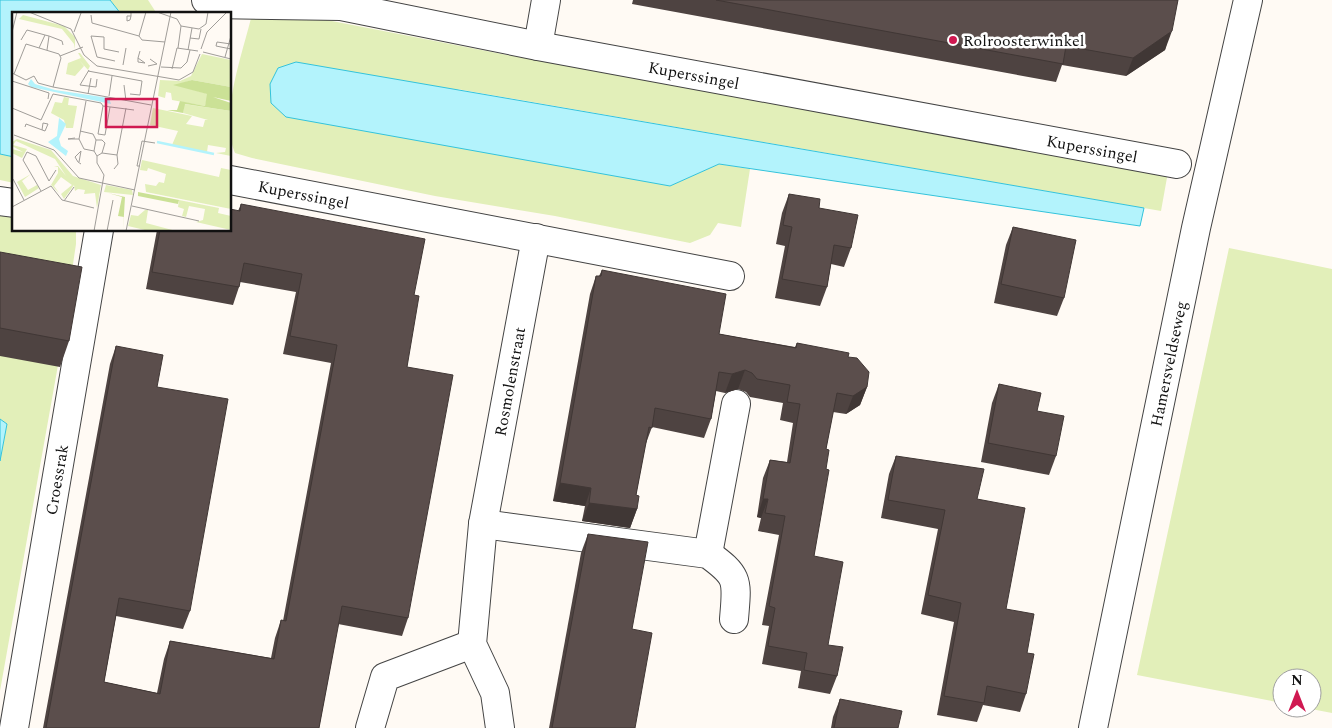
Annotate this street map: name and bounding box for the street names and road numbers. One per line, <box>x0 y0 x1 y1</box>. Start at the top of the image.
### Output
street label: Kuperssingel <box>646 56 741 96</box>
street label: Kuperssingel <box>1044 129 1140 170</box>
street label: Kuperssingel <box>256 175 351 216</box>
street label: Hamersveldseweg <box>1144 299 1194 429</box>
street label: Rosmolenstraat <box>489 325 532 438</box>
street label: Croessrak <box>40 443 75 517</box>

